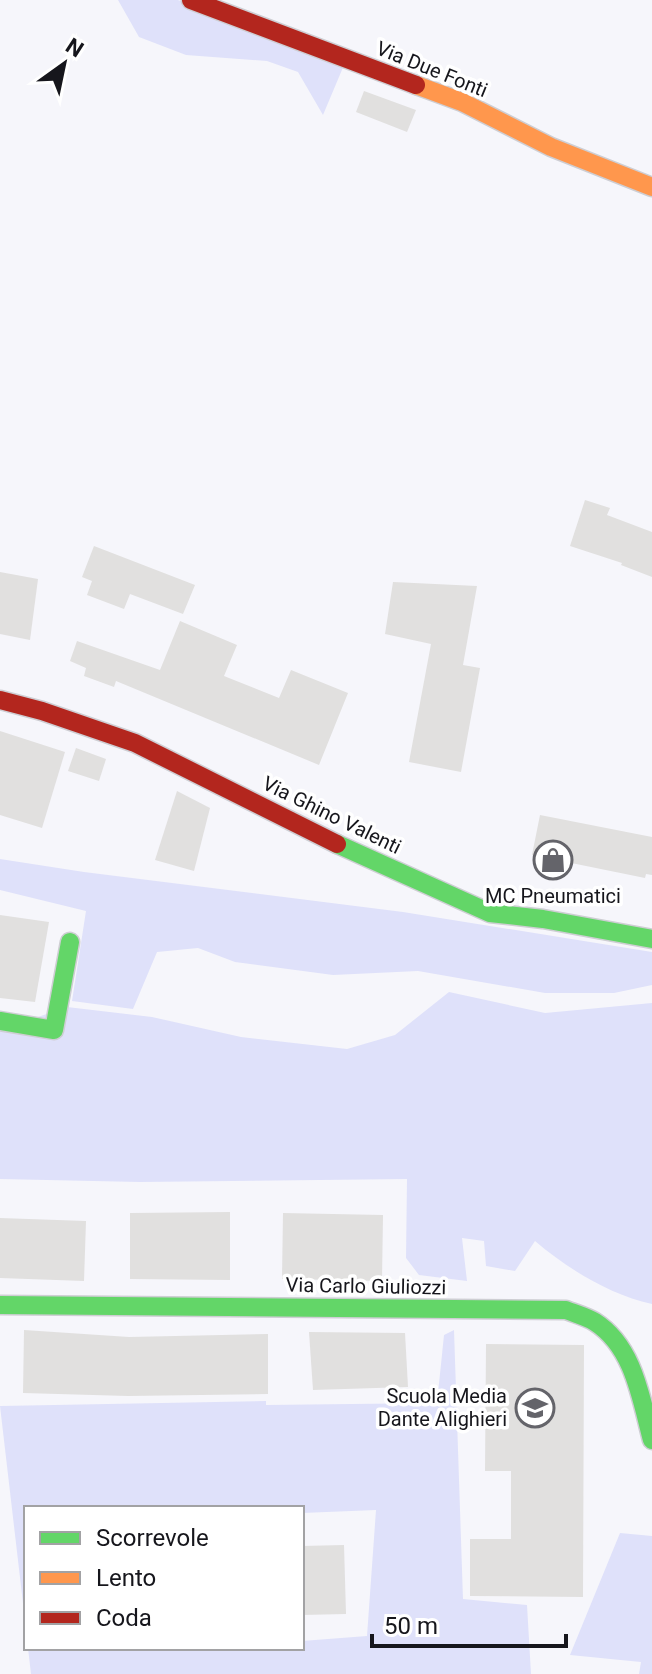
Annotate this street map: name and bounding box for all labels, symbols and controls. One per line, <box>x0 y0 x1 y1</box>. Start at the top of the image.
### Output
north arrow <box>24 24 104 104</box>
text: N <box>61 33 88 62</box>
street label: Via Due Fonti <box>373 36 491 102</box>
street label: Via Ghino Valenti <box>259 771 405 859</box>
shop icon: MC Pneumatici <box>532 839 574 881</box>
place label: MC Pneumatici <box>485 884 621 908</box>
street label: Via Carlo Giuliozzi <box>286 1273 446 1299</box>
place label: Scuola Media Dante Alighieri <box>378 1384 507 1431</box>
school or university icon: Scuola Media Dante Alighieri <box>514 1387 556 1429</box>
legend <box>24 1506 304 1650</box>
text: Scorrevole <box>96 1524 209 1552</box>
text: Lento <box>96 1564 156 1592</box>
scale bar <box>372 1598 566 1648</box>
text: Coda <box>96 1604 152 1632</box>
text: 50 m <box>384 1612 438 1640</box>

